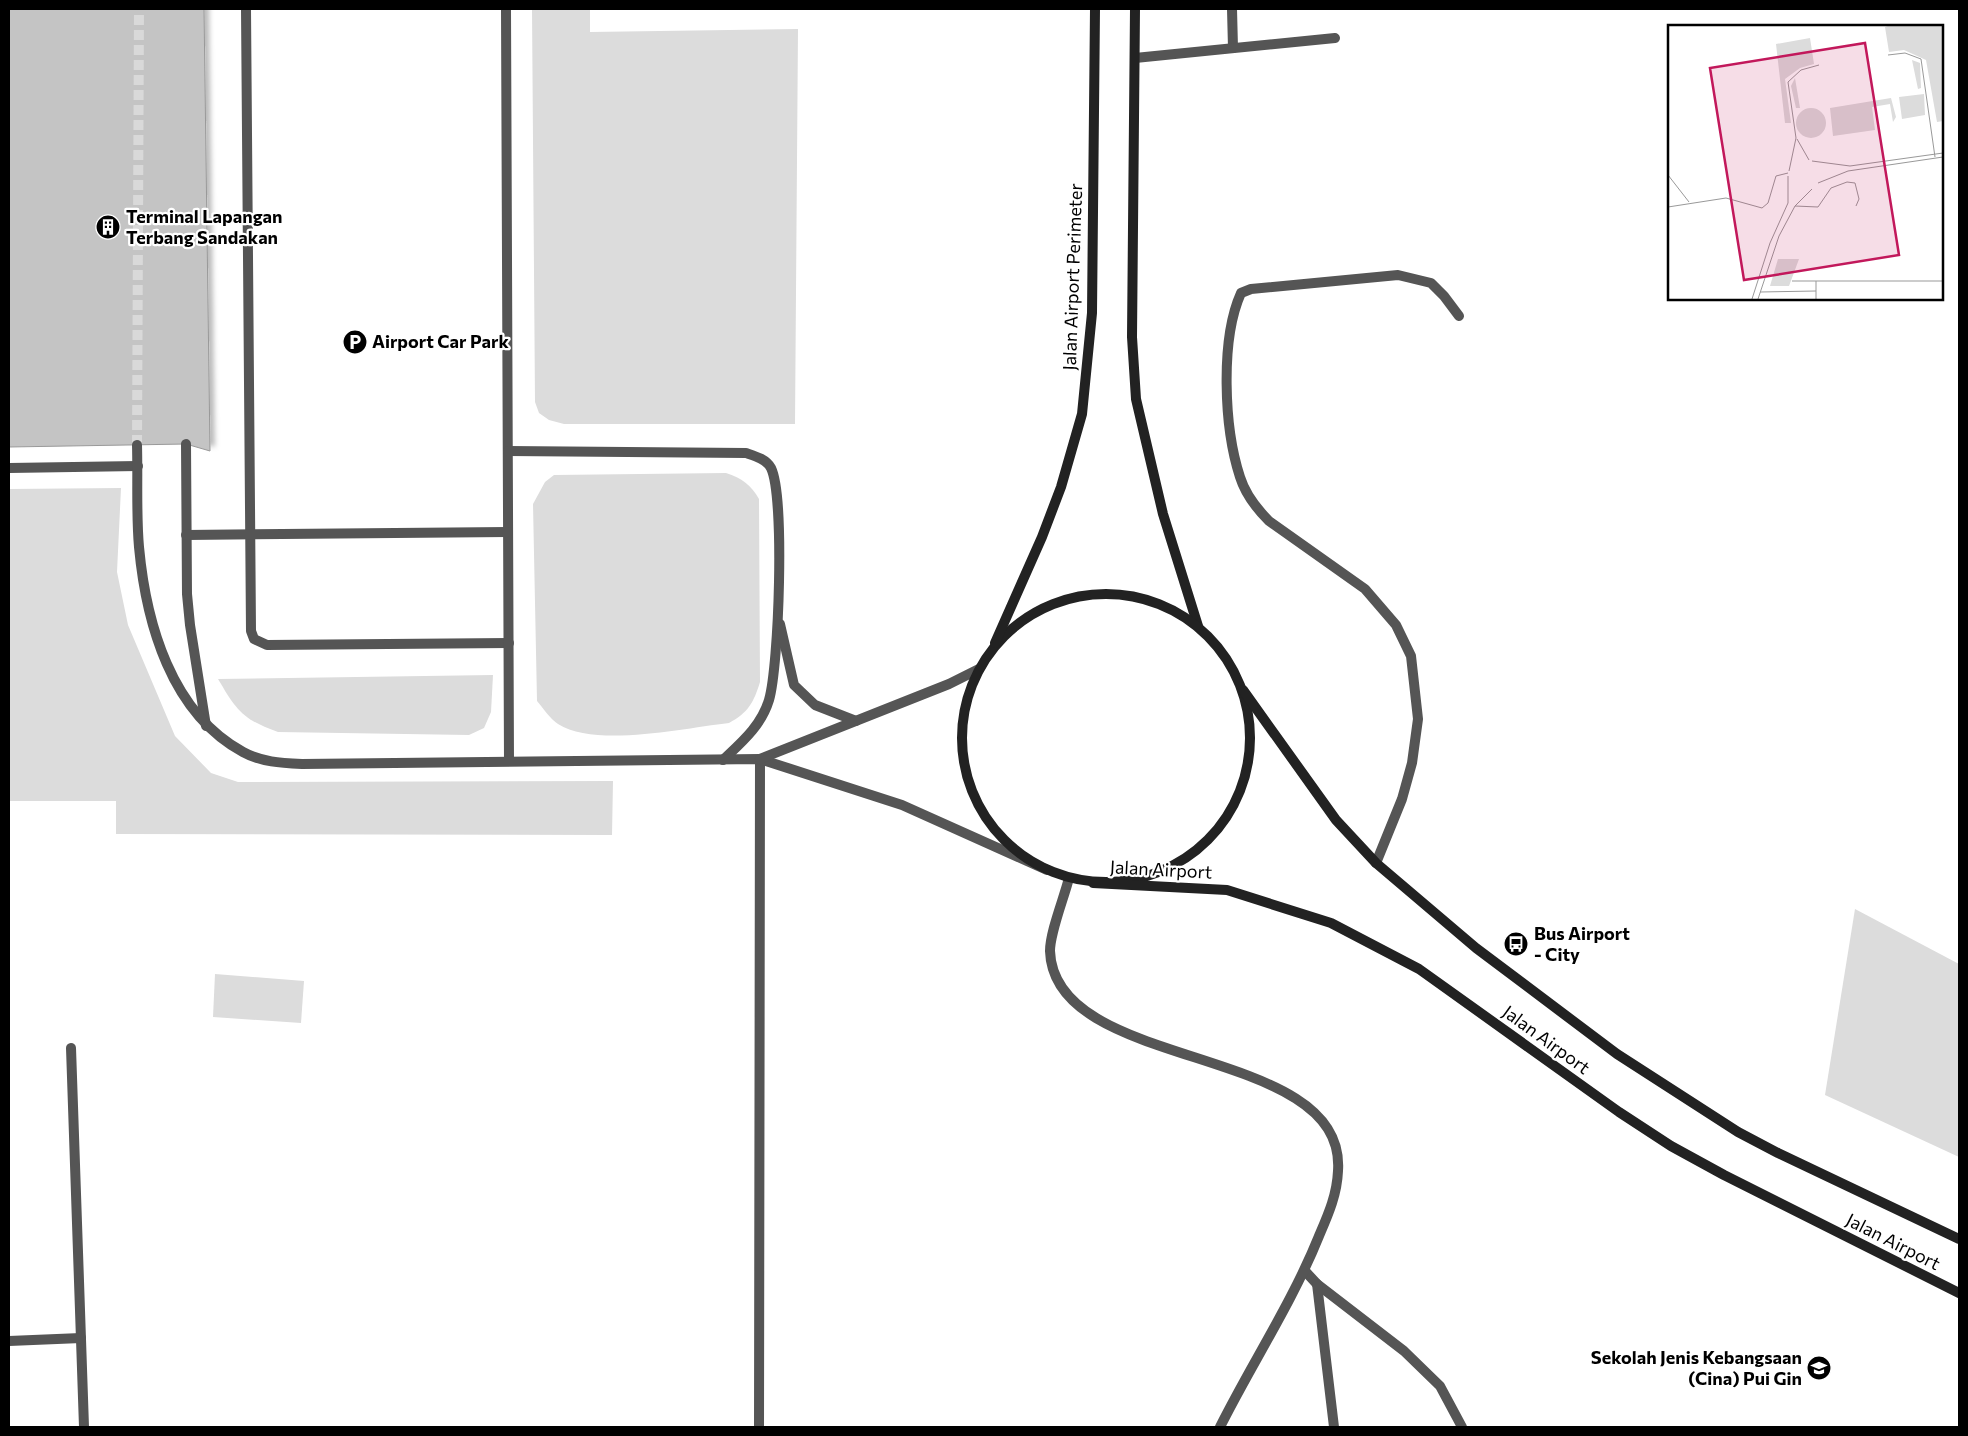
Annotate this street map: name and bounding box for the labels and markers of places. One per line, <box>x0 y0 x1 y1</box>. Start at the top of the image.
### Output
place label: Terminal Lapangan Terbang Sandakan <box>126 205 282 248</box>
building icon: Terminal Lapangan Terbang Sandakan <box>95 214 121 240</box>
parking icon: Airport Car Park <box>342 329 368 355</box>
place label: Airport Car Park <box>372 330 509 352</box>
place label: Bus Airport - City <box>1534 922 1630 965</box>
bus stop icon: Bus Airport - City <box>1503 931 1529 957</box>
place label: Sekolah Jenis Kebangsaan (Cina) Pui Gin <box>1591 1346 1802 1389</box>
school or university icon: Sekolah Jenis Kebangsaan (Cina) Pui Gin <box>1806 1355 1832 1381</box>

